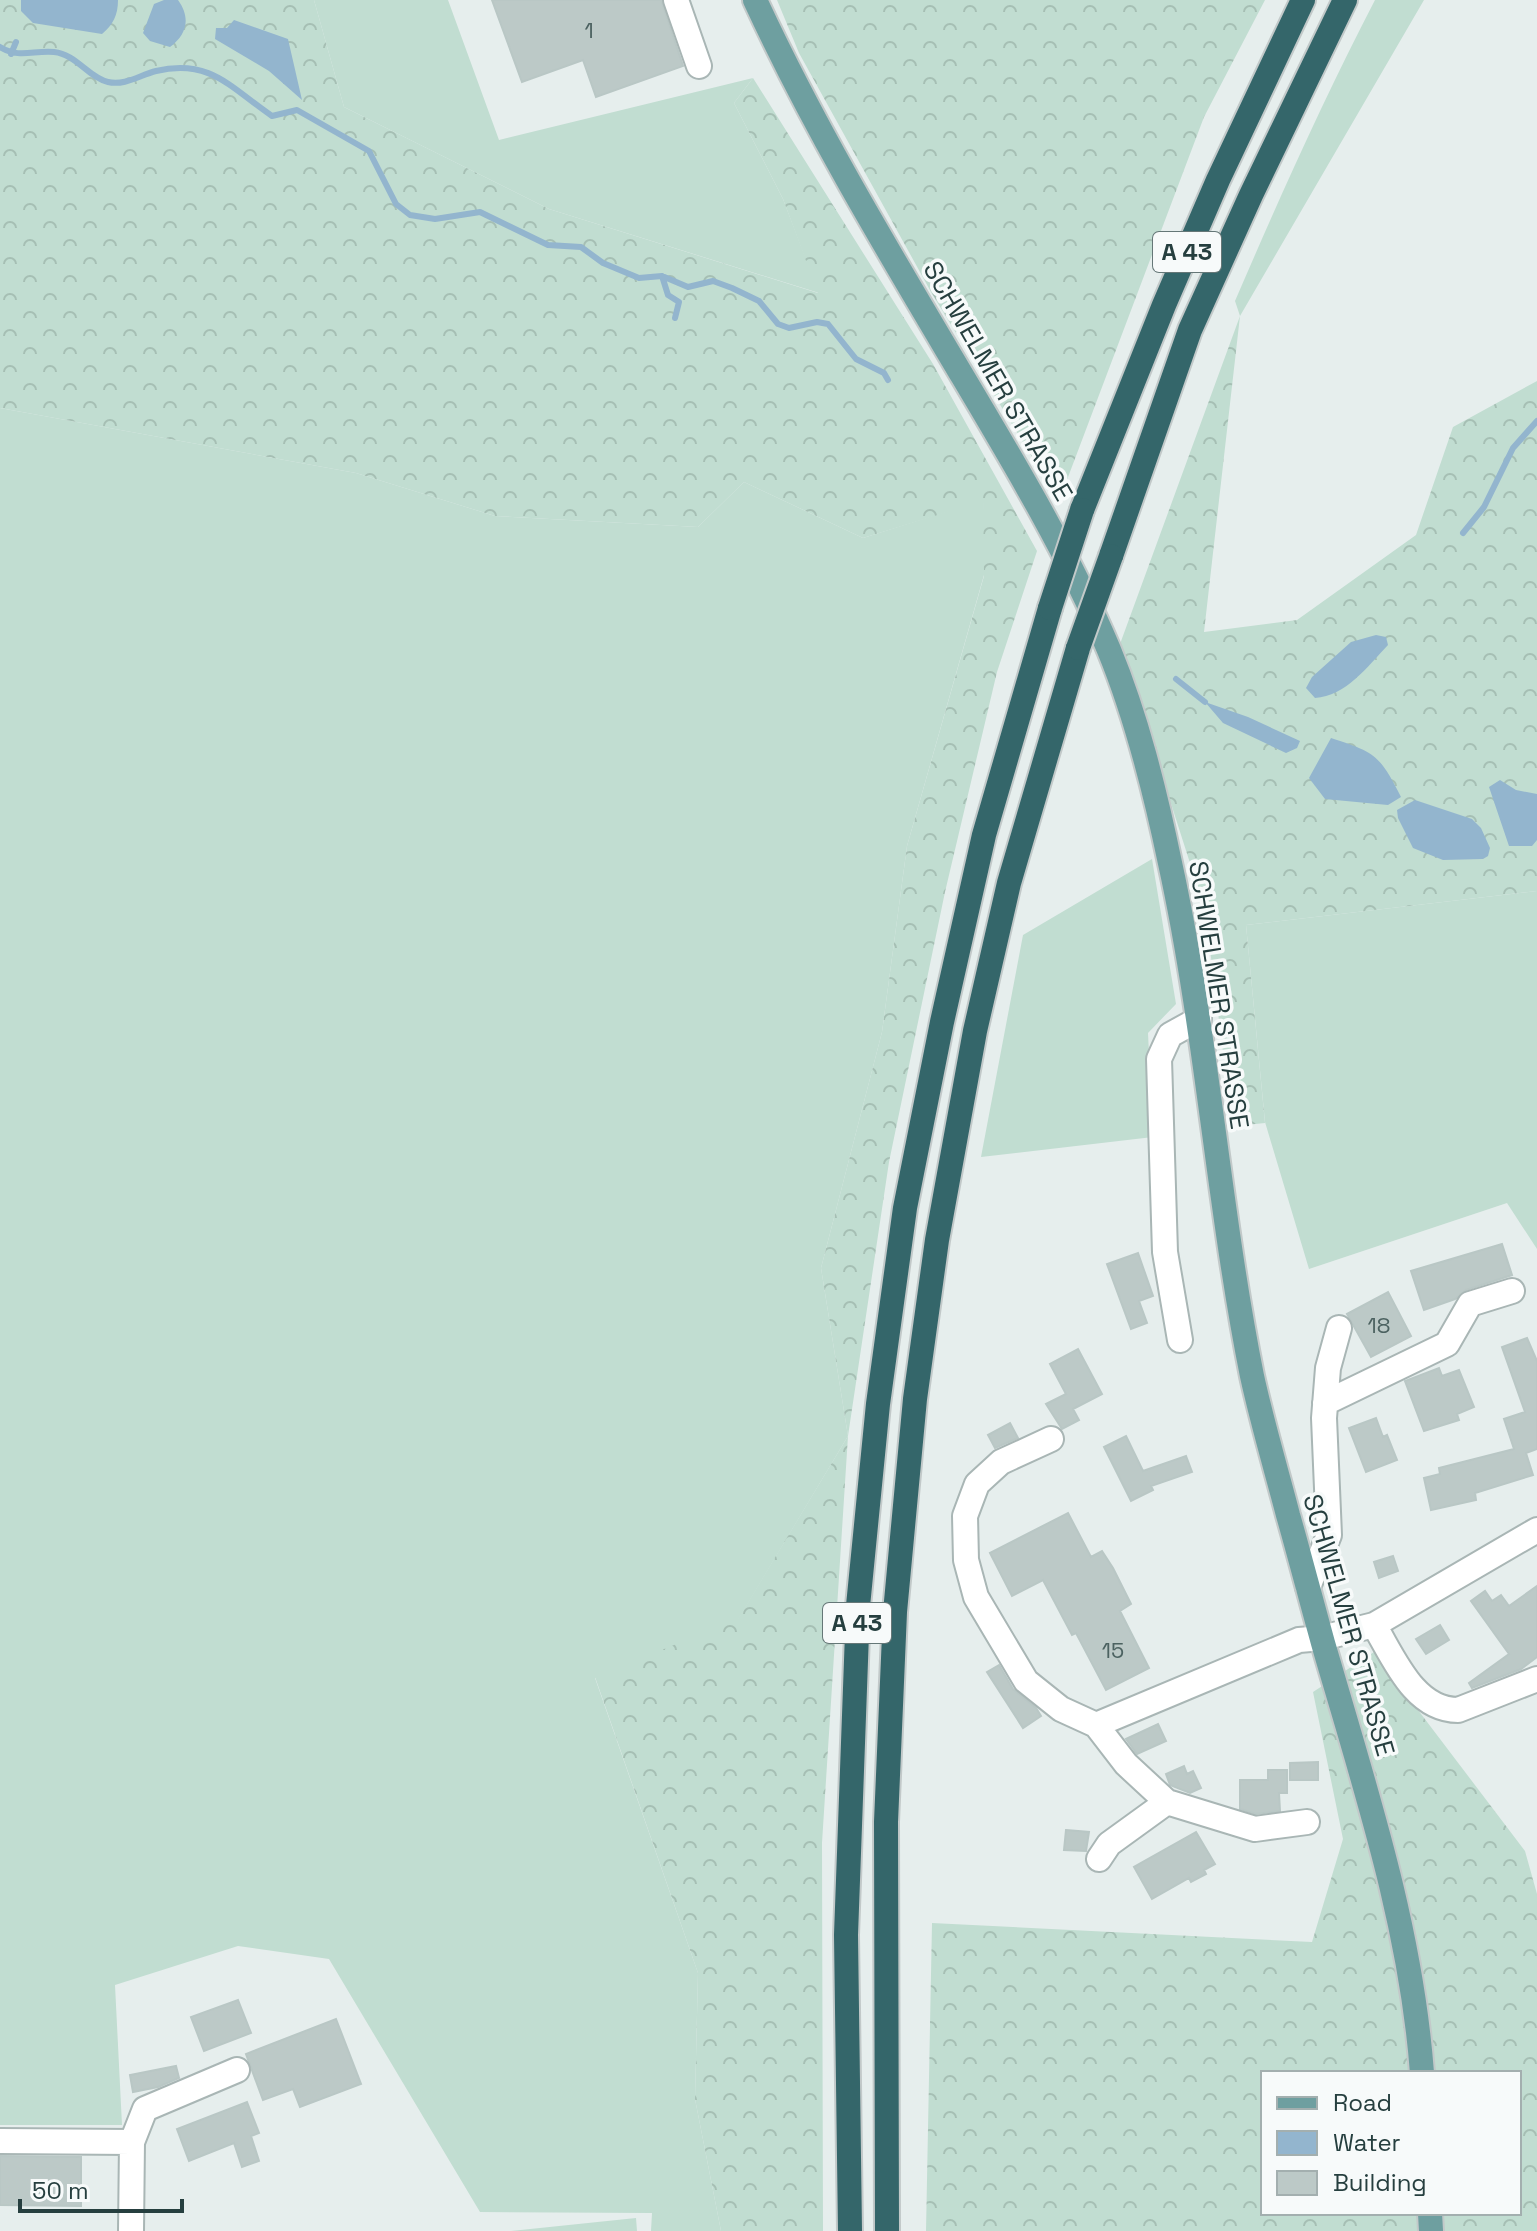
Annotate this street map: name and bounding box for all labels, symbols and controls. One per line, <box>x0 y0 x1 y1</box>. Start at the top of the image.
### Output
house number: 1 <box>584 16 594 44</box>
road number: A 43 <box>1153 232 1221 272</box>
street label: SCHWELMER STRASSE <box>915 255 1081 507</box>
street label: SCHWELMER STRASSE <box>1181 858 1257 1132</box>
house number: 18 <box>1368 1311 1390 1339</box>
street label: SCHWELMER STRASSE <box>1295 1490 1403 1760</box>
road number: A 43 <box>823 1603 891 1643</box>
house number: 15 <box>1102 1636 1124 1664</box>
legend <box>1261 2071 1521 2215</box>
text: Road <box>1333 2087 1392 2118</box>
text: Water <box>1333 2127 1401 2158</box>
scale bar <box>20 2163 182 2213</box>
text: Building <box>1333 2167 1427 2198</box>
text: 50 m <box>32 2175 89 2206</box>

